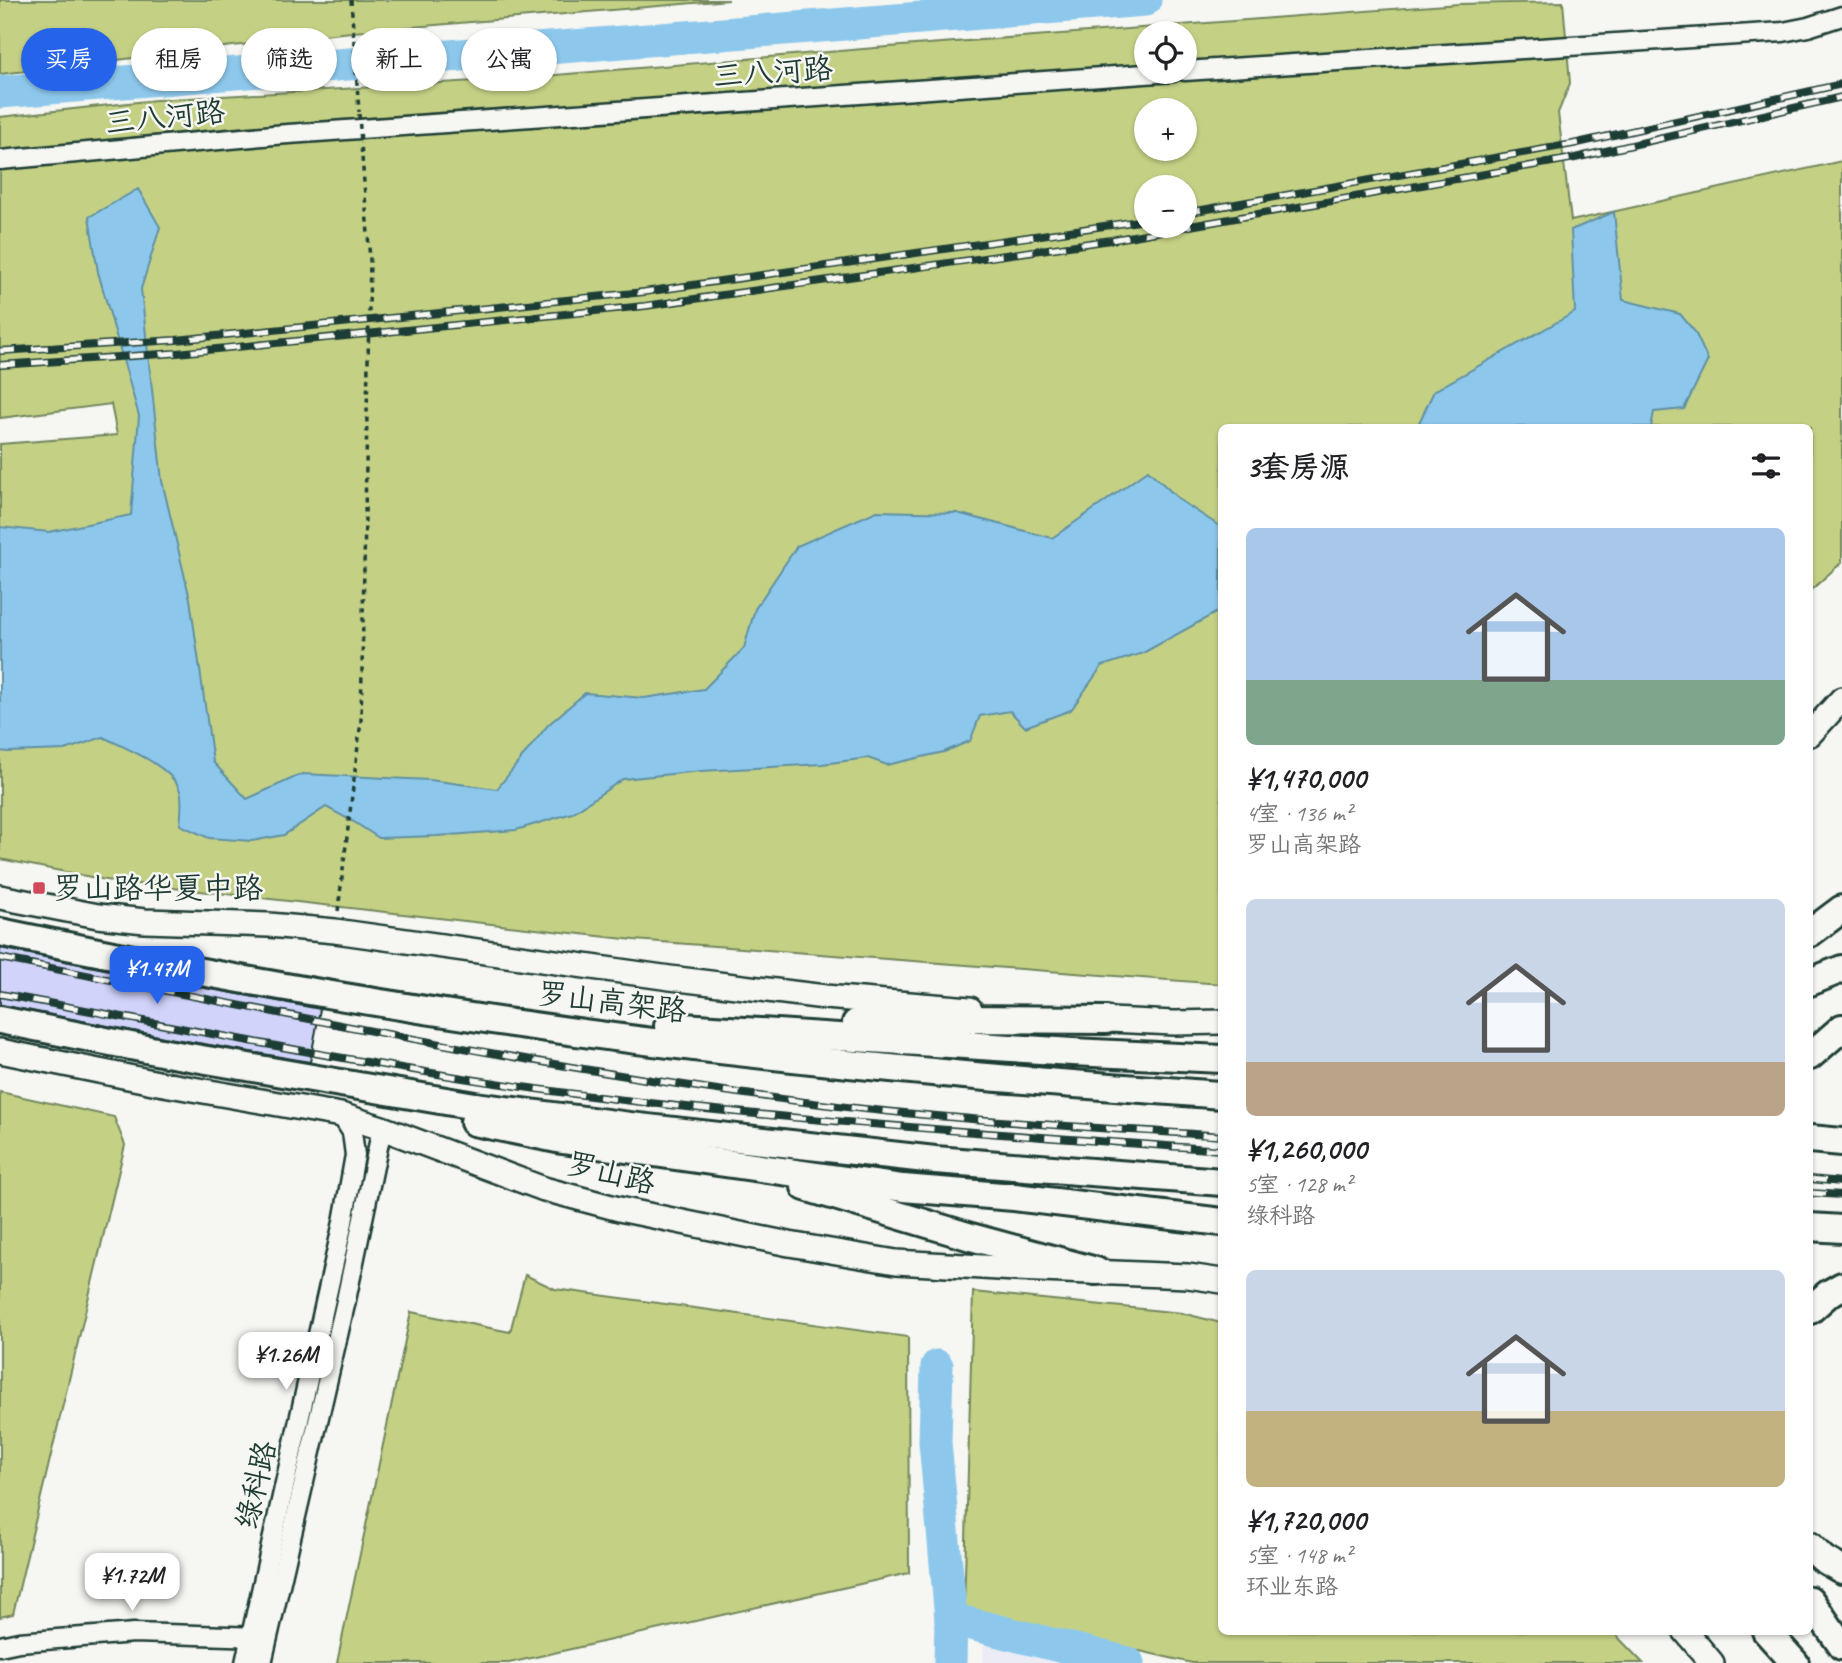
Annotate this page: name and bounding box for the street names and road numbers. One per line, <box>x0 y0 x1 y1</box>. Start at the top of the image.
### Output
street label: 三八河路 <box>712 49 834 95</box>
street label: 三八河路 <box>103 92 227 142</box>
street label: 罗山高架路 <box>535 974 689 1030</box>
street label: 罗山路 <box>563 1144 659 1202</box>
street label: 绿科路 <box>227 1437 285 1533</box>

